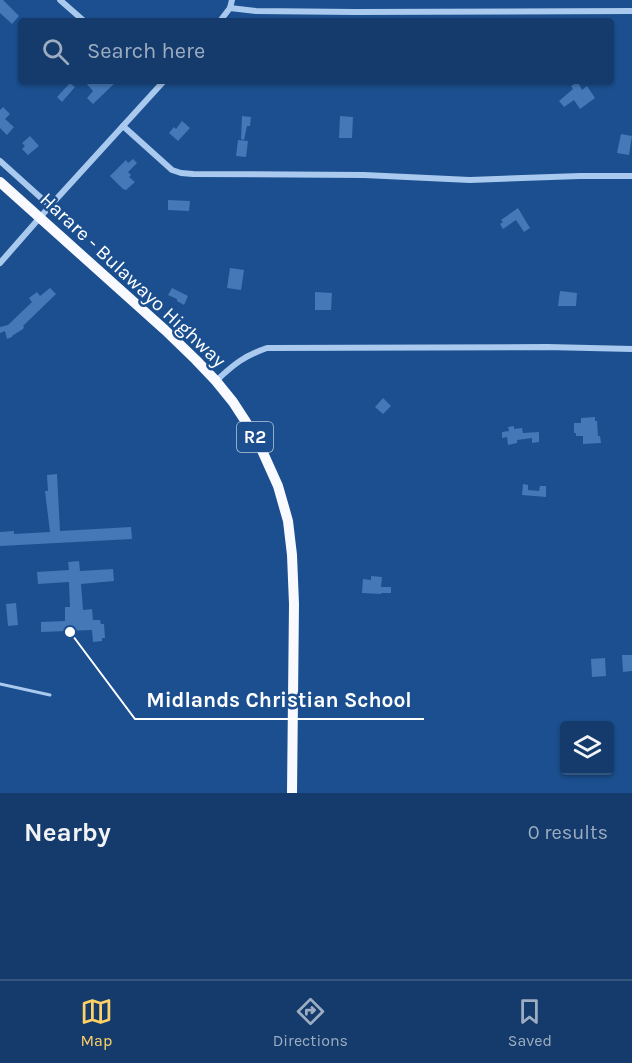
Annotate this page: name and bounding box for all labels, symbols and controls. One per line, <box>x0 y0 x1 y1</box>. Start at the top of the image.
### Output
search box <box>18 18 614 84</box>
icon: search <box>39 35 72 68</box>
text: Search here <box>87 38 205 64</box>
street label: Harare - Bulawayo Highway <box>35 188 231 372</box>
road number: R2 <box>237 422 273 452</box>
callout: Midlands Christian School <box>135 680 424 719</box>
text: Midlands Christian School <box>146 688 412 712</box>
map controls <box>560 721 614 775</box>
button: layers <box>560 721 614 775</box>
text: Nearby <box>24 817 111 848</box>
text: 0 results <box>528 821 608 844</box>
tab: Map <box>80 995 113 1050</box>
tab: Directions <box>273 995 348 1050</box>
tab: Saved <box>508 995 552 1050</box>

